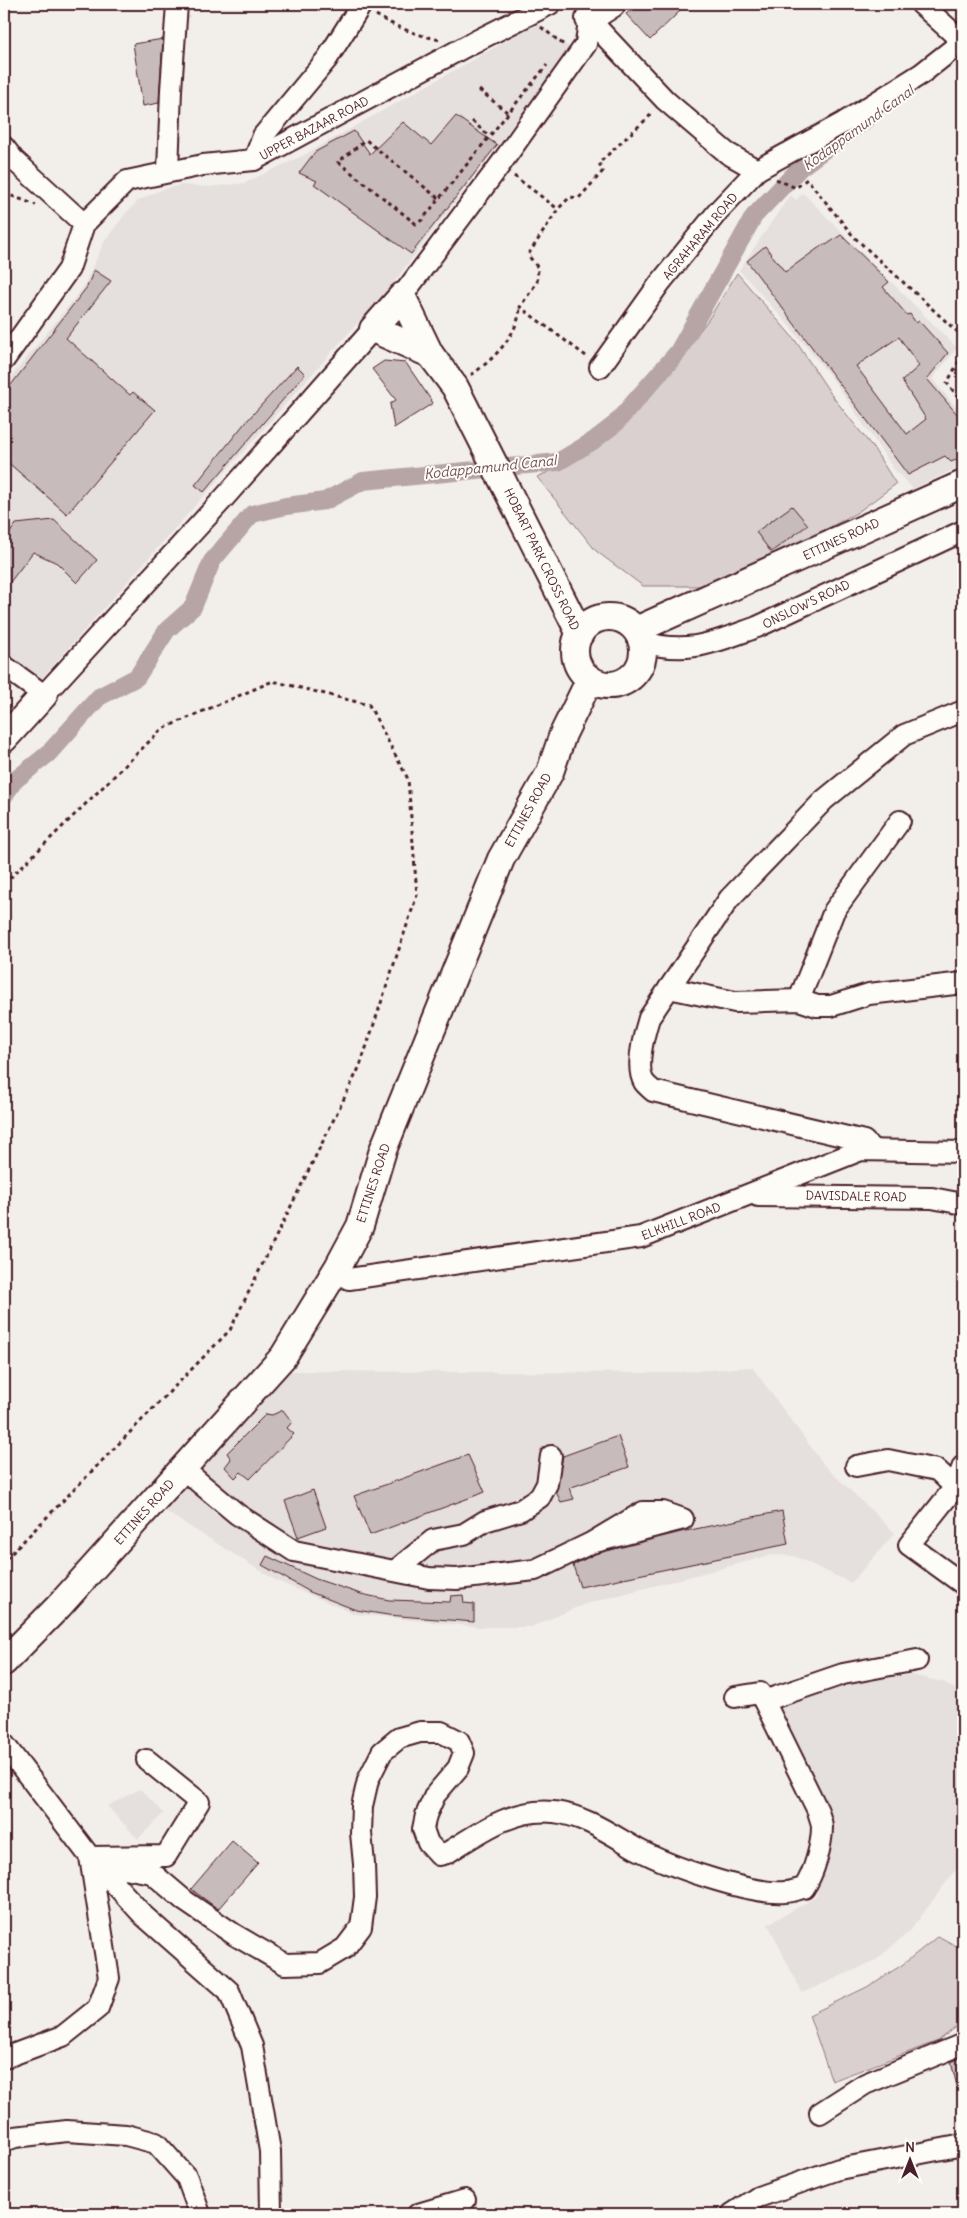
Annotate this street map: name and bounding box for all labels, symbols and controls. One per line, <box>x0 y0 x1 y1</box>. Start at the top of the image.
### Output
water label: Kodappamund Canal <box>799 81 919 174</box>
street label: UPPER BAZAAR ROAD <box>257 93 371 163</box>
street label: AGRAHARAM ROAD <box>659 189 741 283</box>
water label: Kodappamund Canal <box>423 451 559 483</box>
street label: HOBART PARK CROSS ROAD <box>501 485 583 633</box>
street label: ETTINES ROAD <box>800 515 882 563</box>
street label: ONSLOW'S ROAD <box>760 576 852 632</box>
street label: ETTINES ROAD <box>501 770 555 850</box>
street label: ETTINES ROAD <box>353 1141 393 1225</box>
street label: DAVISDALE ROAD <box>805 1188 907 1204</box>
street label: ELKHILL ROAD <box>639 1199 723 1243</box>
street label: ETTINES ROAD <box>111 1476 177 1548</box>
north arrow <box>884 2136 934 2186</box>
text: N <box>905 2138 915 2156</box>

